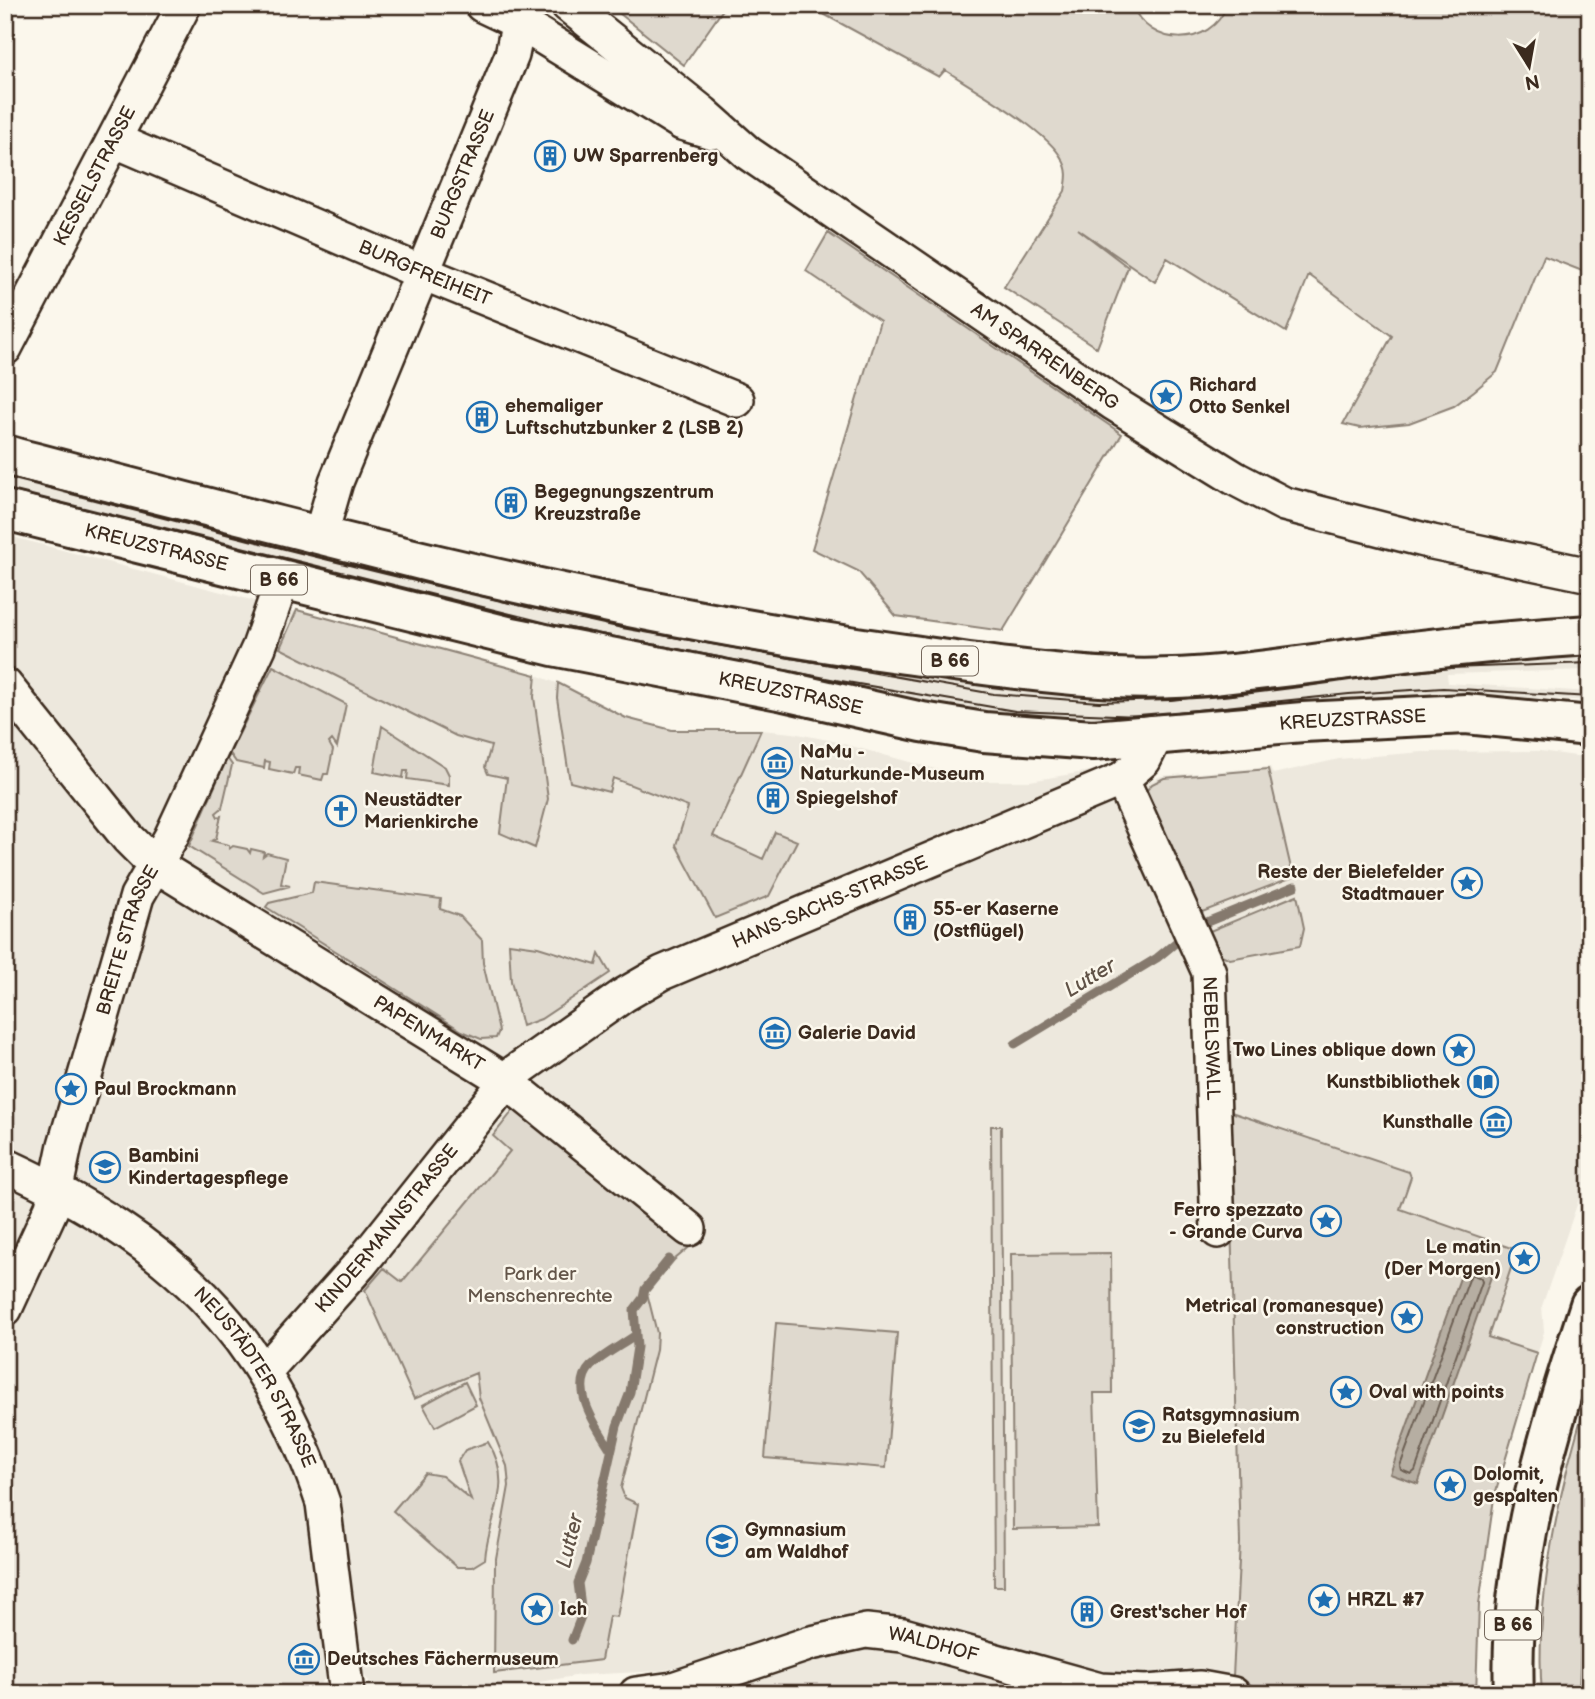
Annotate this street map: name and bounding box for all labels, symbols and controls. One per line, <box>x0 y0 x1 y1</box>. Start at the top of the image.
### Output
north arrow <box>1494 32 1564 102</box>
text: N <box>1523 69 1541 94</box>
street label: KESSELSTRASSE <box>49 102 141 250</box>
street label: BURGSTRASSE <box>426 106 500 243</box>
building icon: UW Sparrenberg <box>533 139 567 173</box>
place label: UW Sparrenberg <box>573 145 718 168</box>
street label: BURGFREIHEIT <box>355 235 495 311</box>
street label: AM SPARRENBERG <box>967 298 1123 415</box>
place label: Richard Otto Senkel <box>1189 374 1290 419</box>
place icon: Richard Otto Senkel <box>1149 379 1183 413</box>
place label: ehemaliger Luftschutzbunker 2 (LSB 2) <box>505 395 744 440</box>
building icon: ehemaliger Luftschutzbunker 2 (LSB 2) <box>465 400 499 434</box>
place label: Begegnungszentrum Kreuzstraße <box>534 481 714 526</box>
building icon: Begegnungszentrum Kreuzstraße <box>494 486 528 520</box>
street label: KREUZSTRASSE <box>82 519 231 576</box>
road number: B 66 <box>251 566 307 594</box>
road number: B 66 <box>922 646 978 676</box>
street label: KREUZSTRASSE <box>717 667 865 720</box>
street label: KREUZSTRASSE <box>1278 704 1427 735</box>
place label: NaMu - Naturkunde-Museum <box>800 741 985 786</box>
museum icon: NaMu - Naturkunde-Museum <box>760 746 794 780</box>
building icon: Spiegelshof <box>756 781 790 815</box>
place label: Spiegelshof <box>796 787 899 810</box>
place label: Neustädter Marienkirche <box>364 789 479 834</box>
church icon: Neustädter Marienkirche <box>324 794 358 828</box>
street label: HANS-SACHS-STRASSE <box>729 851 931 954</box>
street label: BREITE STRASSE <box>92 861 164 1018</box>
place label: Reste der Bielefelder Stadtmauer <box>1257 861 1444 906</box>
place icon: Reste der Bielefelder Stadtmauer <box>1450 866 1484 900</box>
place label: 55-er Kaserne (Ostflügel) <box>933 898 1059 943</box>
building icon: 55-er Kaserne (Ostflügel) <box>893 903 927 937</box>
water label: Lutter <box>1060 952 1121 1003</box>
street label: NEBELSWALL <box>1198 976 1225 1101</box>
street label: PAPENMARKT <box>369 991 489 1077</box>
museum icon: Galerie David <box>758 1016 792 1050</box>
place label: Galerie David <box>798 1022 916 1045</box>
place icon: Two Lines oblique down <box>1442 1033 1476 1067</box>
place label: Two Lines oblique down <box>1233 1039 1436 1062</box>
library icon: Kunstbibliothek <box>1466 1065 1500 1099</box>
place label: Kunstbibliothek <box>1326 1071 1460 1094</box>
place icon: Paul Brockmann <box>54 1072 88 1106</box>
place label: Paul Brockmann <box>94 1078 237 1101</box>
museum icon: Kunsthalle <box>1479 1105 1513 1139</box>
place label: Kunsthalle <box>1382 1111 1473 1134</box>
street label: KINDERMANNSTRASSE <box>311 1139 463 1318</box>
place label: Bambini Kindertagespflege <box>128 1145 288 1190</box>
school or university icon: Bambini Kindertagespflege <box>88 1150 122 1184</box>
place label: Ferro spezzato - Grande Curva <box>1169 1199 1303 1244</box>
place icon: Ferro spezzato - Grande Curva <box>1309 1204 1343 1238</box>
place label: Le matin (Der Morgen) <box>1384 1236 1501 1281</box>
place icon: Le matin (Der Morgen) <box>1507 1241 1541 1275</box>
park label: Park der Menschenrechte <box>467 1263 613 1308</box>
street label: NEUSTÄDTER STRASSE <box>189 1282 321 1471</box>
place label: Metrical (romanesque) construction <box>1185 1295 1384 1340</box>
place icon: Metrical (romanesque) construction <box>1390 1300 1424 1334</box>
place icon: Oval with points <box>1329 1375 1363 1409</box>
place label: Oval with points <box>1369 1381 1504 1404</box>
place label: Ratsgymnasium zu Bielefeld <box>1162 1404 1300 1449</box>
school or university icon: Ratsgymnasium zu Bielefeld <box>1122 1409 1156 1443</box>
place label: Dolomit, gespalten <box>1473 1463 1558 1508</box>
place icon: Dolomit, gespalten <box>1433 1468 1467 1502</box>
water label: Lutter <box>551 1510 589 1571</box>
place label: Gymnasium am Waldhof <box>745 1519 850 1564</box>
school or university icon: Gymnasium am Waldhof <box>705 1524 739 1558</box>
place icon: HRZL #7 <box>1307 1583 1341 1617</box>
place label: HRZL #7 <box>1347 1589 1425 1612</box>
place icon: Ich <box>520 1592 554 1626</box>
building icon: Grest'scher Hof <box>1070 1595 1104 1629</box>
place label: Ich <box>560 1598 587 1621</box>
place label: Grest'scher Hof <box>1110 1601 1248 1624</box>
road number: B 66 <box>1485 1610 1541 1640</box>
street label: WALDHOF <box>888 1622 982 1667</box>
museum icon: Deutsches Fächermuseum <box>287 1642 321 1676</box>
place label: Deutsches Fächermuseum <box>327 1648 559 1671</box>

